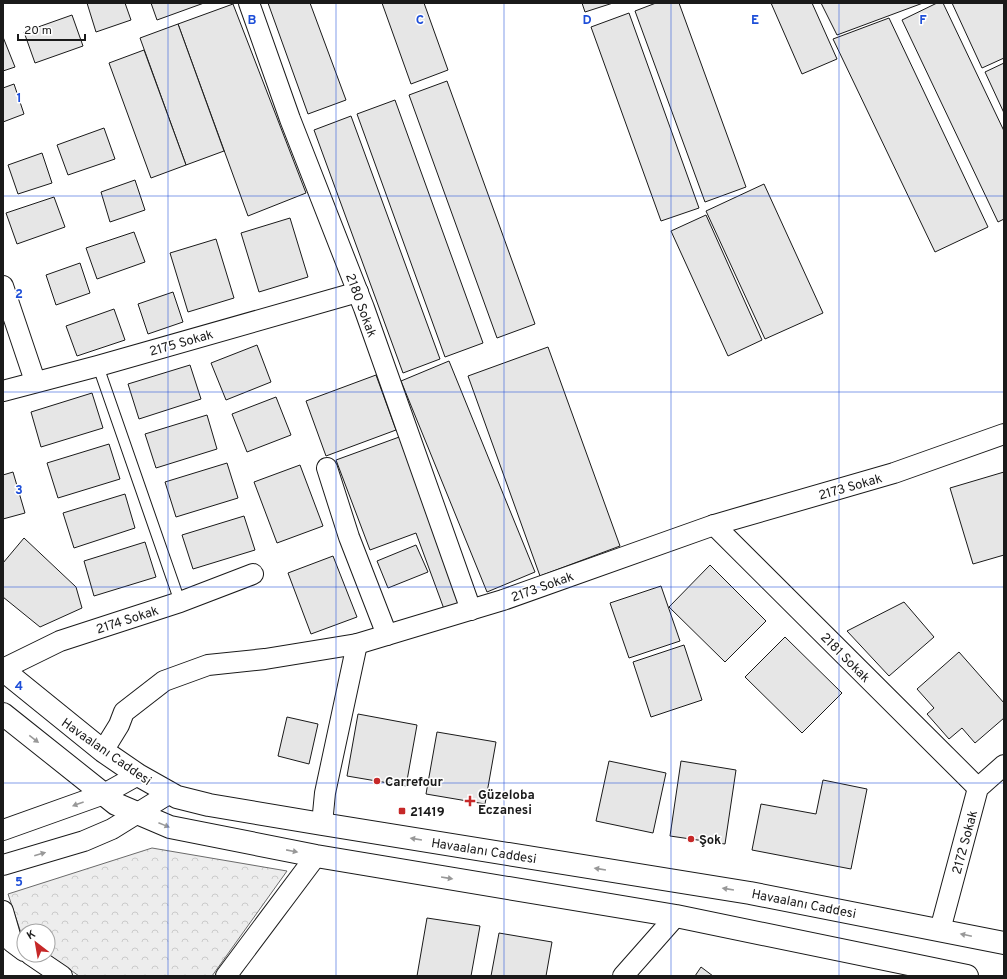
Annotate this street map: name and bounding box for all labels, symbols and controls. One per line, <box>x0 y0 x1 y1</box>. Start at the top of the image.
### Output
text: B <box>248 13 257 29</box>
text: C <box>416 13 424 29</box>
text: D <box>582 13 592 29</box>
text: E <box>751 13 759 29</box>
text: F <box>919 13 927 29</box>
scale bar <box>18 16 85 42</box>
text: 20 m <box>24 23 52 39</box>
text: 1 <box>16 91 22 107</box>
street label: 2180 Sokak <box>341 271 379 340</box>
text: 2 <box>15 287 23 303</box>
street label: 2175 Sokak <box>148 327 215 361</box>
street label: 2173 Sokak <box>817 471 884 505</box>
text: 3 <box>15 483 23 499</box>
street label: 2173 Sokak <box>509 569 576 607</box>
street label: 2174 Sokak <box>94 603 161 638</box>
street label: 2181 Sokak <box>816 630 873 687</box>
text: 4 <box>15 679 23 695</box>
street label: Havaalanı Caddesi <box>58 716 154 790</box>
one-way arrow <box>28 734 39 743</box>
place label: Carrefour <box>385 775 444 791</box>
marker: Carrefour <box>372 776 382 786</box>
place label: Güzeloba Eczanesi <box>478 788 535 819</box>
marker: Güzeloba Eczanesi <box>465 796 475 806</box>
one-way arrow <box>71 801 83 807</box>
place label: 21419 <box>410 805 445 821</box>
marker: 21419 <box>397 806 407 816</box>
street label: 2172 Sokak <box>950 809 982 876</box>
one-way arrow <box>159 822 171 828</box>
place label: Şok <box>699 833 721 849</box>
marker: Şok <box>686 834 696 844</box>
one-way arrow <box>410 836 422 842</box>
street label: Havaalanı Caddesi <box>430 836 537 868</box>
one-way arrow <box>285 849 298 855</box>
one-way arrow <box>34 850 47 856</box>
one-way arrow <box>594 866 606 872</box>
text: 5 <box>15 875 23 891</box>
one-way arrow <box>441 875 453 881</box>
one-way arrow <box>722 886 734 892</box>
street label: Havaalanı Caddesi <box>750 887 857 923</box>
north arrow <box>16 923 56 963</box>
text: K <box>24 927 38 943</box>
one-way arrow <box>960 932 972 938</box>

